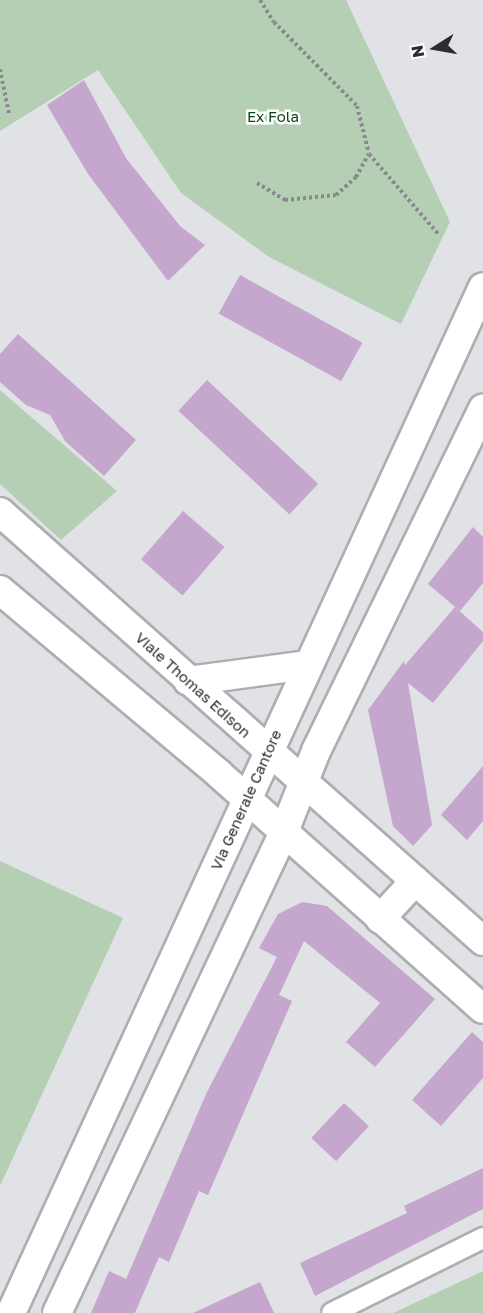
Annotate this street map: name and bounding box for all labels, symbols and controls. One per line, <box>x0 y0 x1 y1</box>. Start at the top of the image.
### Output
north arrow <box>405 18 465 78</box>
text: N <box>406 44 428 59</box>
park label: Ex Fola <box>247 108 299 126</box>
street label: Viale Thomas Edison <box>132 628 254 742</box>
street label: Via Generale Cantore <box>207 727 285 873</box>

